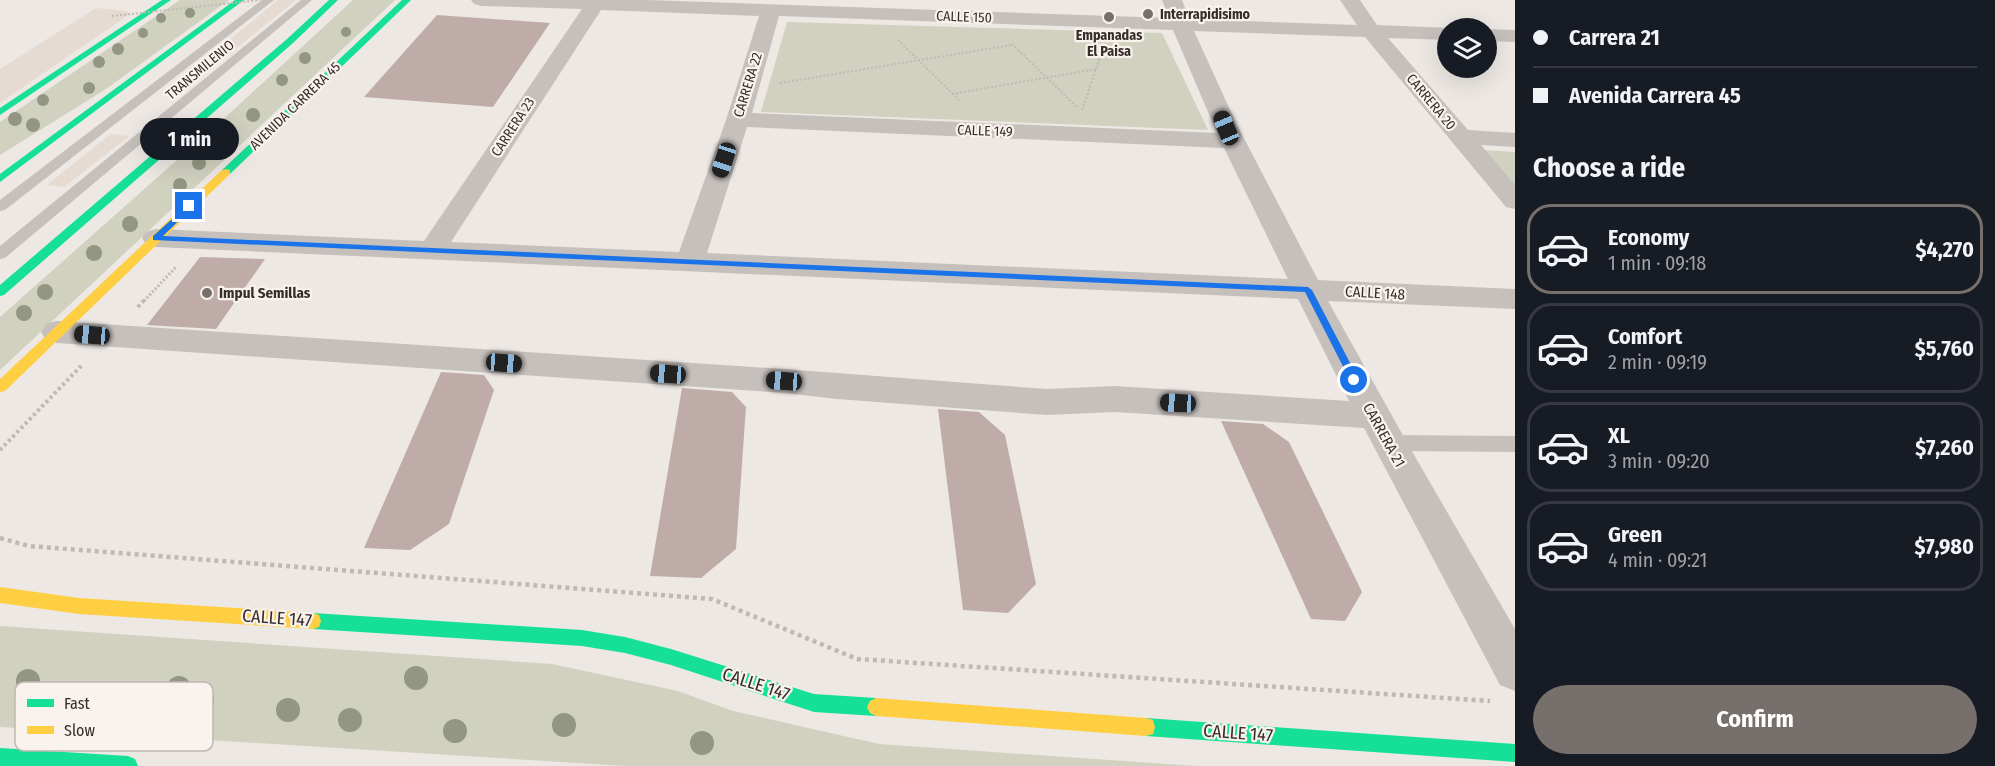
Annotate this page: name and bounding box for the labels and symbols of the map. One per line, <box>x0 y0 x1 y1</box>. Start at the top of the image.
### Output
place label: Interrapidisimo <box>1160 6 1251 23</box>
marker: Interrapidisimo <box>1141 7 1155 21</box>
street label: CALLE 150 <box>936 8 992 26</box>
marker: Empanadas El Paisa <box>1102 10 1116 24</box>
place label: Empanadas El Paisa <box>1076 27 1142 60</box>
street label: TRANSMILENIO <box>162 36 238 104</box>
street label: CARRERA 22 <box>730 51 766 119</box>
street label: AVENIDA CARRERA 45 <box>246 58 344 154</box>
street label: CARRERA 20 <box>1403 70 1459 134</box>
street label: CARRERA 23 <box>488 94 538 160</box>
car <box>1211 108 1241 148</box>
callout: 1 min <box>140 119 238 161</box>
street label: CALLE 149 <box>957 122 1013 140</box>
car <box>710 140 738 180</box>
route end <box>175 192 202 219</box>
street label: CALLE 148 <box>1345 282 1405 304</box>
place label: Impul Semillas <box>219 284 311 302</box>
marker: Impul Semillas <box>200 286 214 300</box>
car <box>73 324 111 346</box>
car <box>485 353 523 373</box>
car <box>649 364 687 384</box>
route start <box>1340 366 1367 393</box>
car <box>765 371 803 391</box>
car <box>1160 393 1196 413</box>
street label: CARRERA 21 <box>1359 400 1409 470</box>
street label: CALLE 147 <box>241 605 313 631</box>
street label: CALLE 147 <box>719 663 793 705</box>
legend <box>15 682 213 751</box>
text: Fast <box>64 694 91 713</box>
street label: CALLE 147 <box>1202 720 1274 746</box>
text: Slow <box>64 721 95 740</box>

